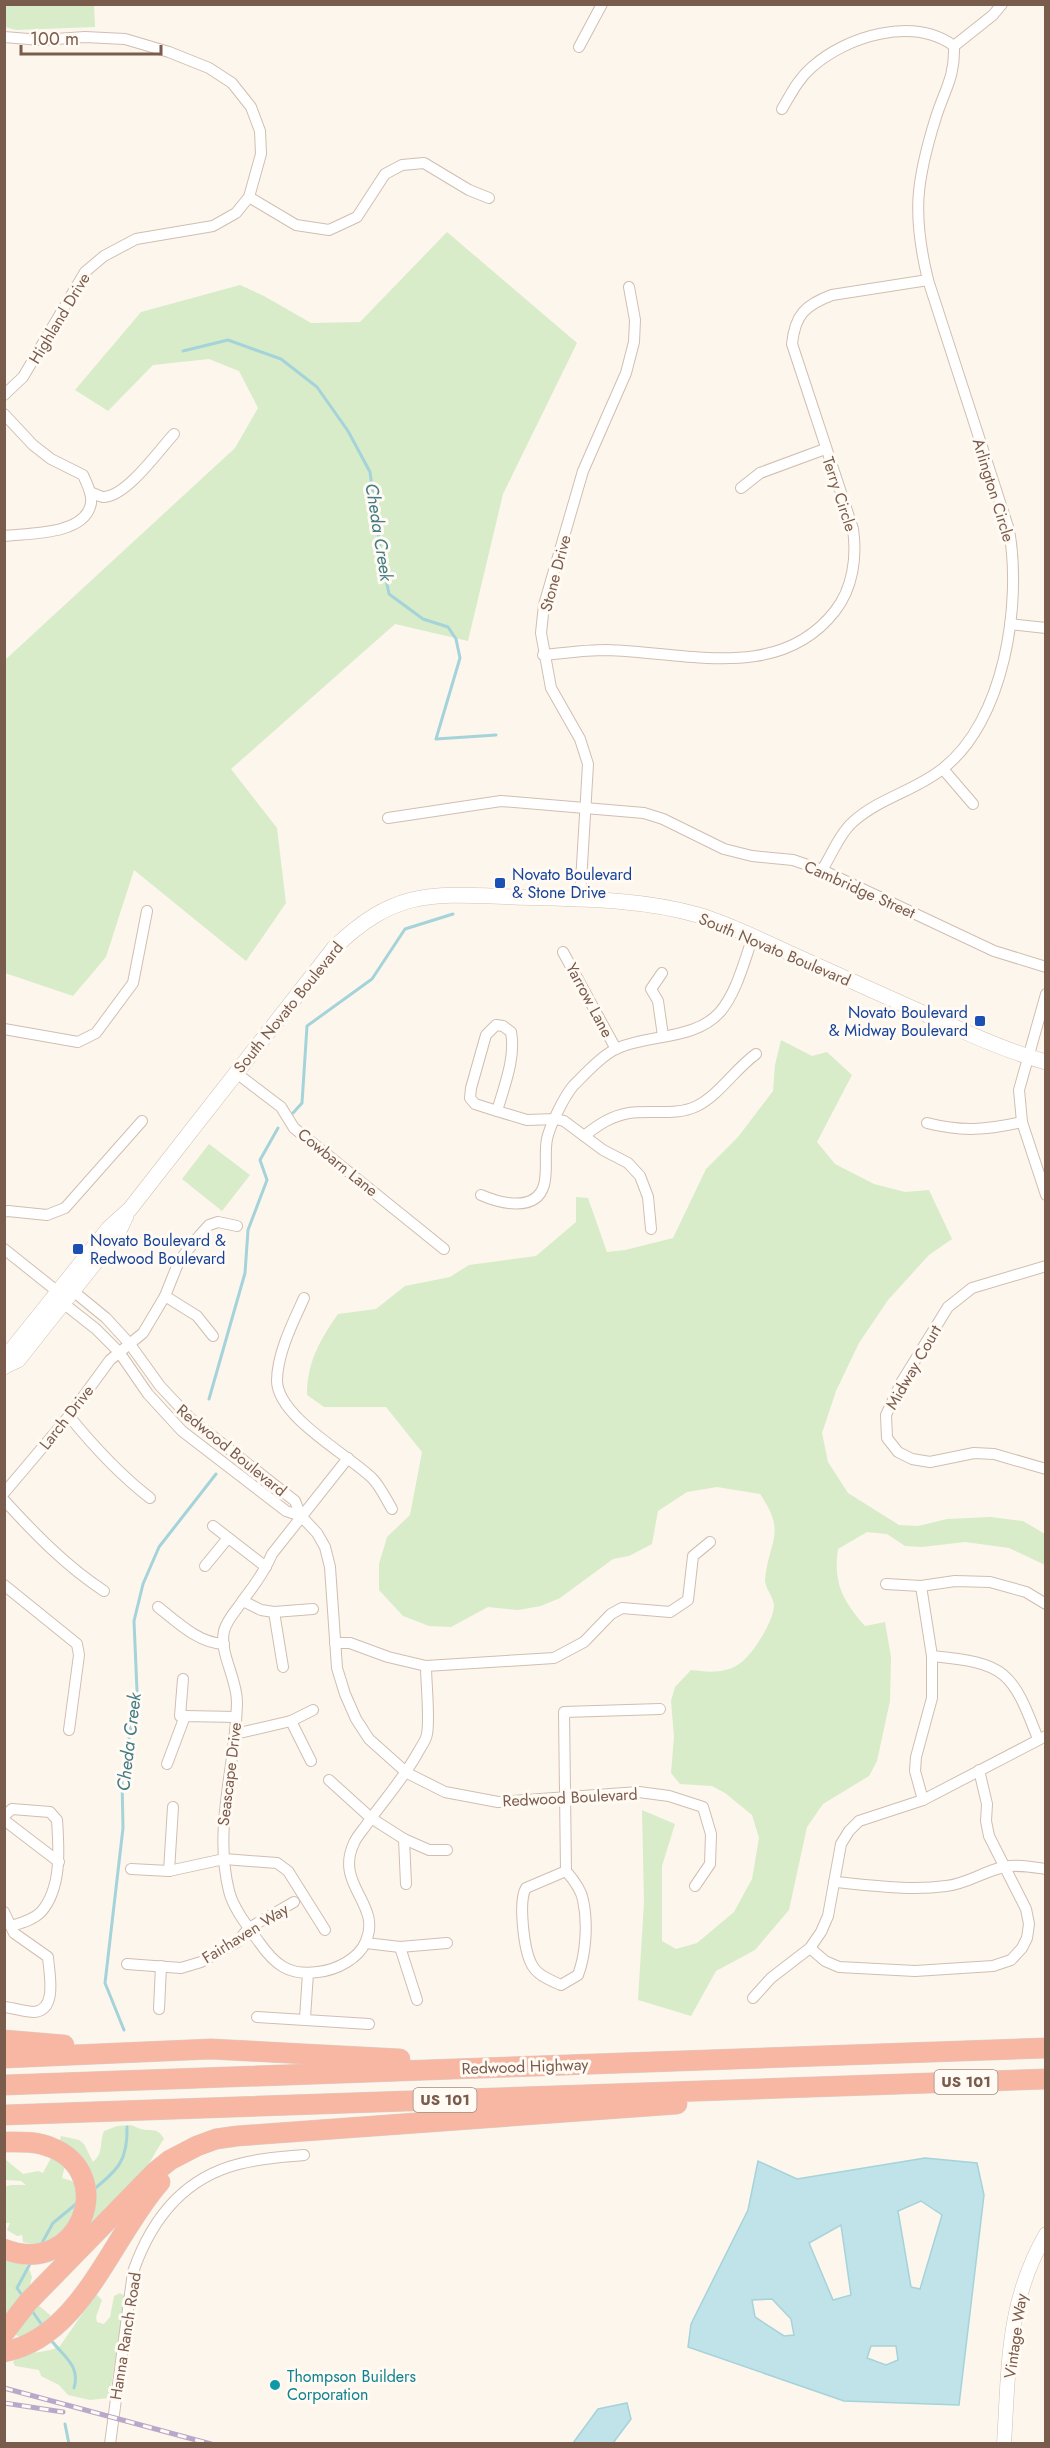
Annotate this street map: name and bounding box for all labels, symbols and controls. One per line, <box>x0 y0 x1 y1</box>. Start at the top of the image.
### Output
scale bar <box>21 18 160 56</box>
text: 100 m <box>30 26 79 52</box>
street label: Highland Drive <box>23 268 96 368</box>
street label: Arlington Circle <box>967 436 1020 545</box>
street label: Terry Circle <box>817 454 862 534</box>
water label: Cheda Creek <box>358 481 400 584</box>
street label: Stone Drive <box>534 532 577 614</box>
street label: Cambridge Street <box>801 855 919 924</box>
place label: Novato Boulevard & Stone Drive <box>512 863 632 904</box>
marker: Novato Boulevard & Stone Drive <box>493 876 507 890</box>
street label: South Novato Boulevard <box>695 907 854 992</box>
street label: South Novato Boulevard <box>228 937 349 1078</box>
street label: Yarrow Lane <box>560 959 619 1042</box>
place label: Novato Boulevard & Midway Boulevard <box>829 1001 968 1042</box>
marker: Novato Boulevard & Midway Boulevard <box>973 1014 987 1028</box>
street label: Cowbarn Lane <box>293 1123 383 1202</box>
place label: Novato Boulevard & Redwood Boulevard <box>90 1229 226 1270</box>
marker: Novato Boulevard & Redwood Boulevard <box>71 1242 85 1256</box>
street label: Midway Court <box>880 1321 947 1414</box>
street label: Larch Drive <box>34 1380 99 1455</box>
street label: Redwood Boulevard <box>172 1399 292 1502</box>
water label: Cheda Creek <box>110 1690 148 1793</box>
street label: Seascape Drive <box>212 1721 247 1827</box>
street label: Redwood Boulevard <box>502 1782 638 1813</box>
street label: Fairhaven Way <box>198 1897 294 1969</box>
street label: Redwood Highway <box>461 2053 590 2080</box>
road number: US 101 <box>934 2070 998 2094</box>
road number: US 101 <box>414 2088 476 2112</box>
street label: Hanna Ranch Road <box>104 2271 147 2402</box>
street label: Vintage Way <box>998 2291 1033 2380</box>
place label: Thompson Builders Corporation <box>287 2365 416 2406</box>
marker: Thompson Builders Corporation <box>268 2378 282 2392</box>

